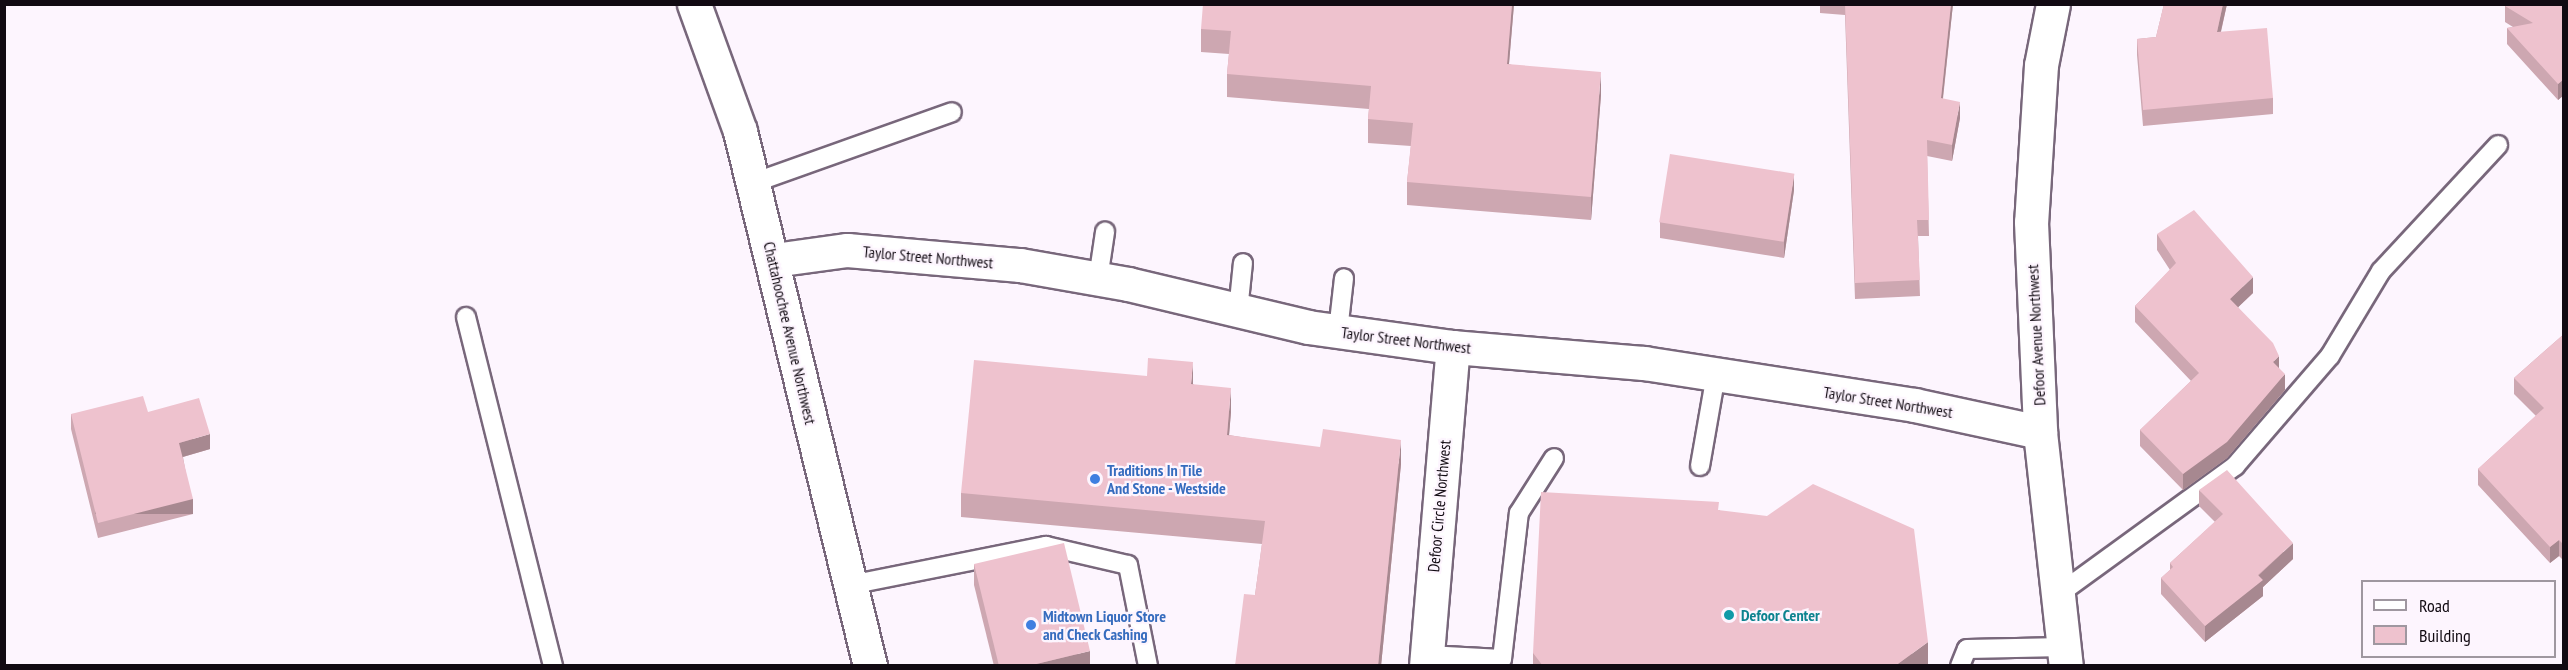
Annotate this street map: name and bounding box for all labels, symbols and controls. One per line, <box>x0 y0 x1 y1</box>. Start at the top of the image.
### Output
street label: Chattahoochee Avenue Northwest <box>760 240 820 426</box>
street label: Taylor Street Northwest <box>862 242 994 272</box>
street label: Defoor Avenue Northwest <box>2023 264 2049 406</box>
street label: Taylor Street Northwest <box>1340 323 1472 357</box>
street label: Taylor Street Northwest <box>1822 382 1954 422</box>
street label: Defoor Circle Northwest <box>1424 439 1454 573</box>
place label: Traditions In Tile And Stone - Westside <box>1107 460 1228 498</box>
marker: Traditions In Tile And Stone - Westside <box>1088 472 1102 486</box>
legend <box>2361 580 2556 658</box>
text: Road <box>2419 594 2450 617</box>
place label: Defoor Center <box>1741 605 1820 625</box>
place label: Midtown Liquor Store and Check Cashing <box>1043 606 1166 644</box>
marker: Defoor Center <box>1722 608 1736 622</box>
marker: Midtown Liquor Store and Check Cashing <box>1024 618 1038 632</box>
text: Building <box>2419 624 2471 647</box>

